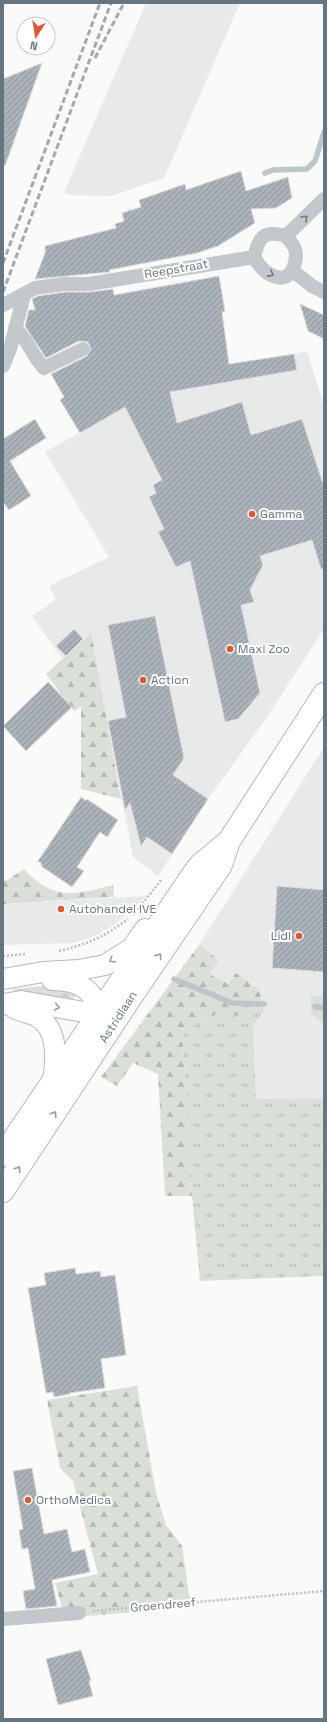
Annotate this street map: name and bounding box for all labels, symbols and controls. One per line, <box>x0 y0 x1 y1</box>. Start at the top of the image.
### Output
north arrow <box>16 16 56 56</box>
text: N <box>29 38 39 53</box>
one-way arrow <box>300 215 308 222</box>
street label: Reepstraat <box>143 256 209 282</box>
one-way arrow <box>267 270 274 277</box>
place label: Gamma <box>260 506 302 522</box>
marker: Gamma <box>247 509 257 519</box>
place label: Maxi Zoo <box>238 641 290 657</box>
marker: Maxi Zoo <box>225 644 235 654</box>
place label: Action <box>151 672 189 688</box>
marker: Action <box>138 675 148 685</box>
place label: Autohandel IVE <box>69 901 156 917</box>
marker: Autohandel IVE <box>56 904 66 914</box>
place label: Lidl <box>271 928 291 944</box>
marker: Lidl <box>294 931 304 941</box>
one-way arrow <box>154 953 162 960</box>
one-way arrow <box>109 956 116 963</box>
street label: Astridlaan <box>95 988 141 1046</box>
one-way arrow <box>54 1003 60 1011</box>
one-way arrow <box>49 1111 57 1118</box>
one-way arrow <box>13 1166 21 1173</box>
place label: OrthoMedica <box>36 1492 111 1508</box>
marker: OrthoMedica <box>23 1495 33 1505</box>
street label: Groendreef <box>130 1594 196 1616</box>

